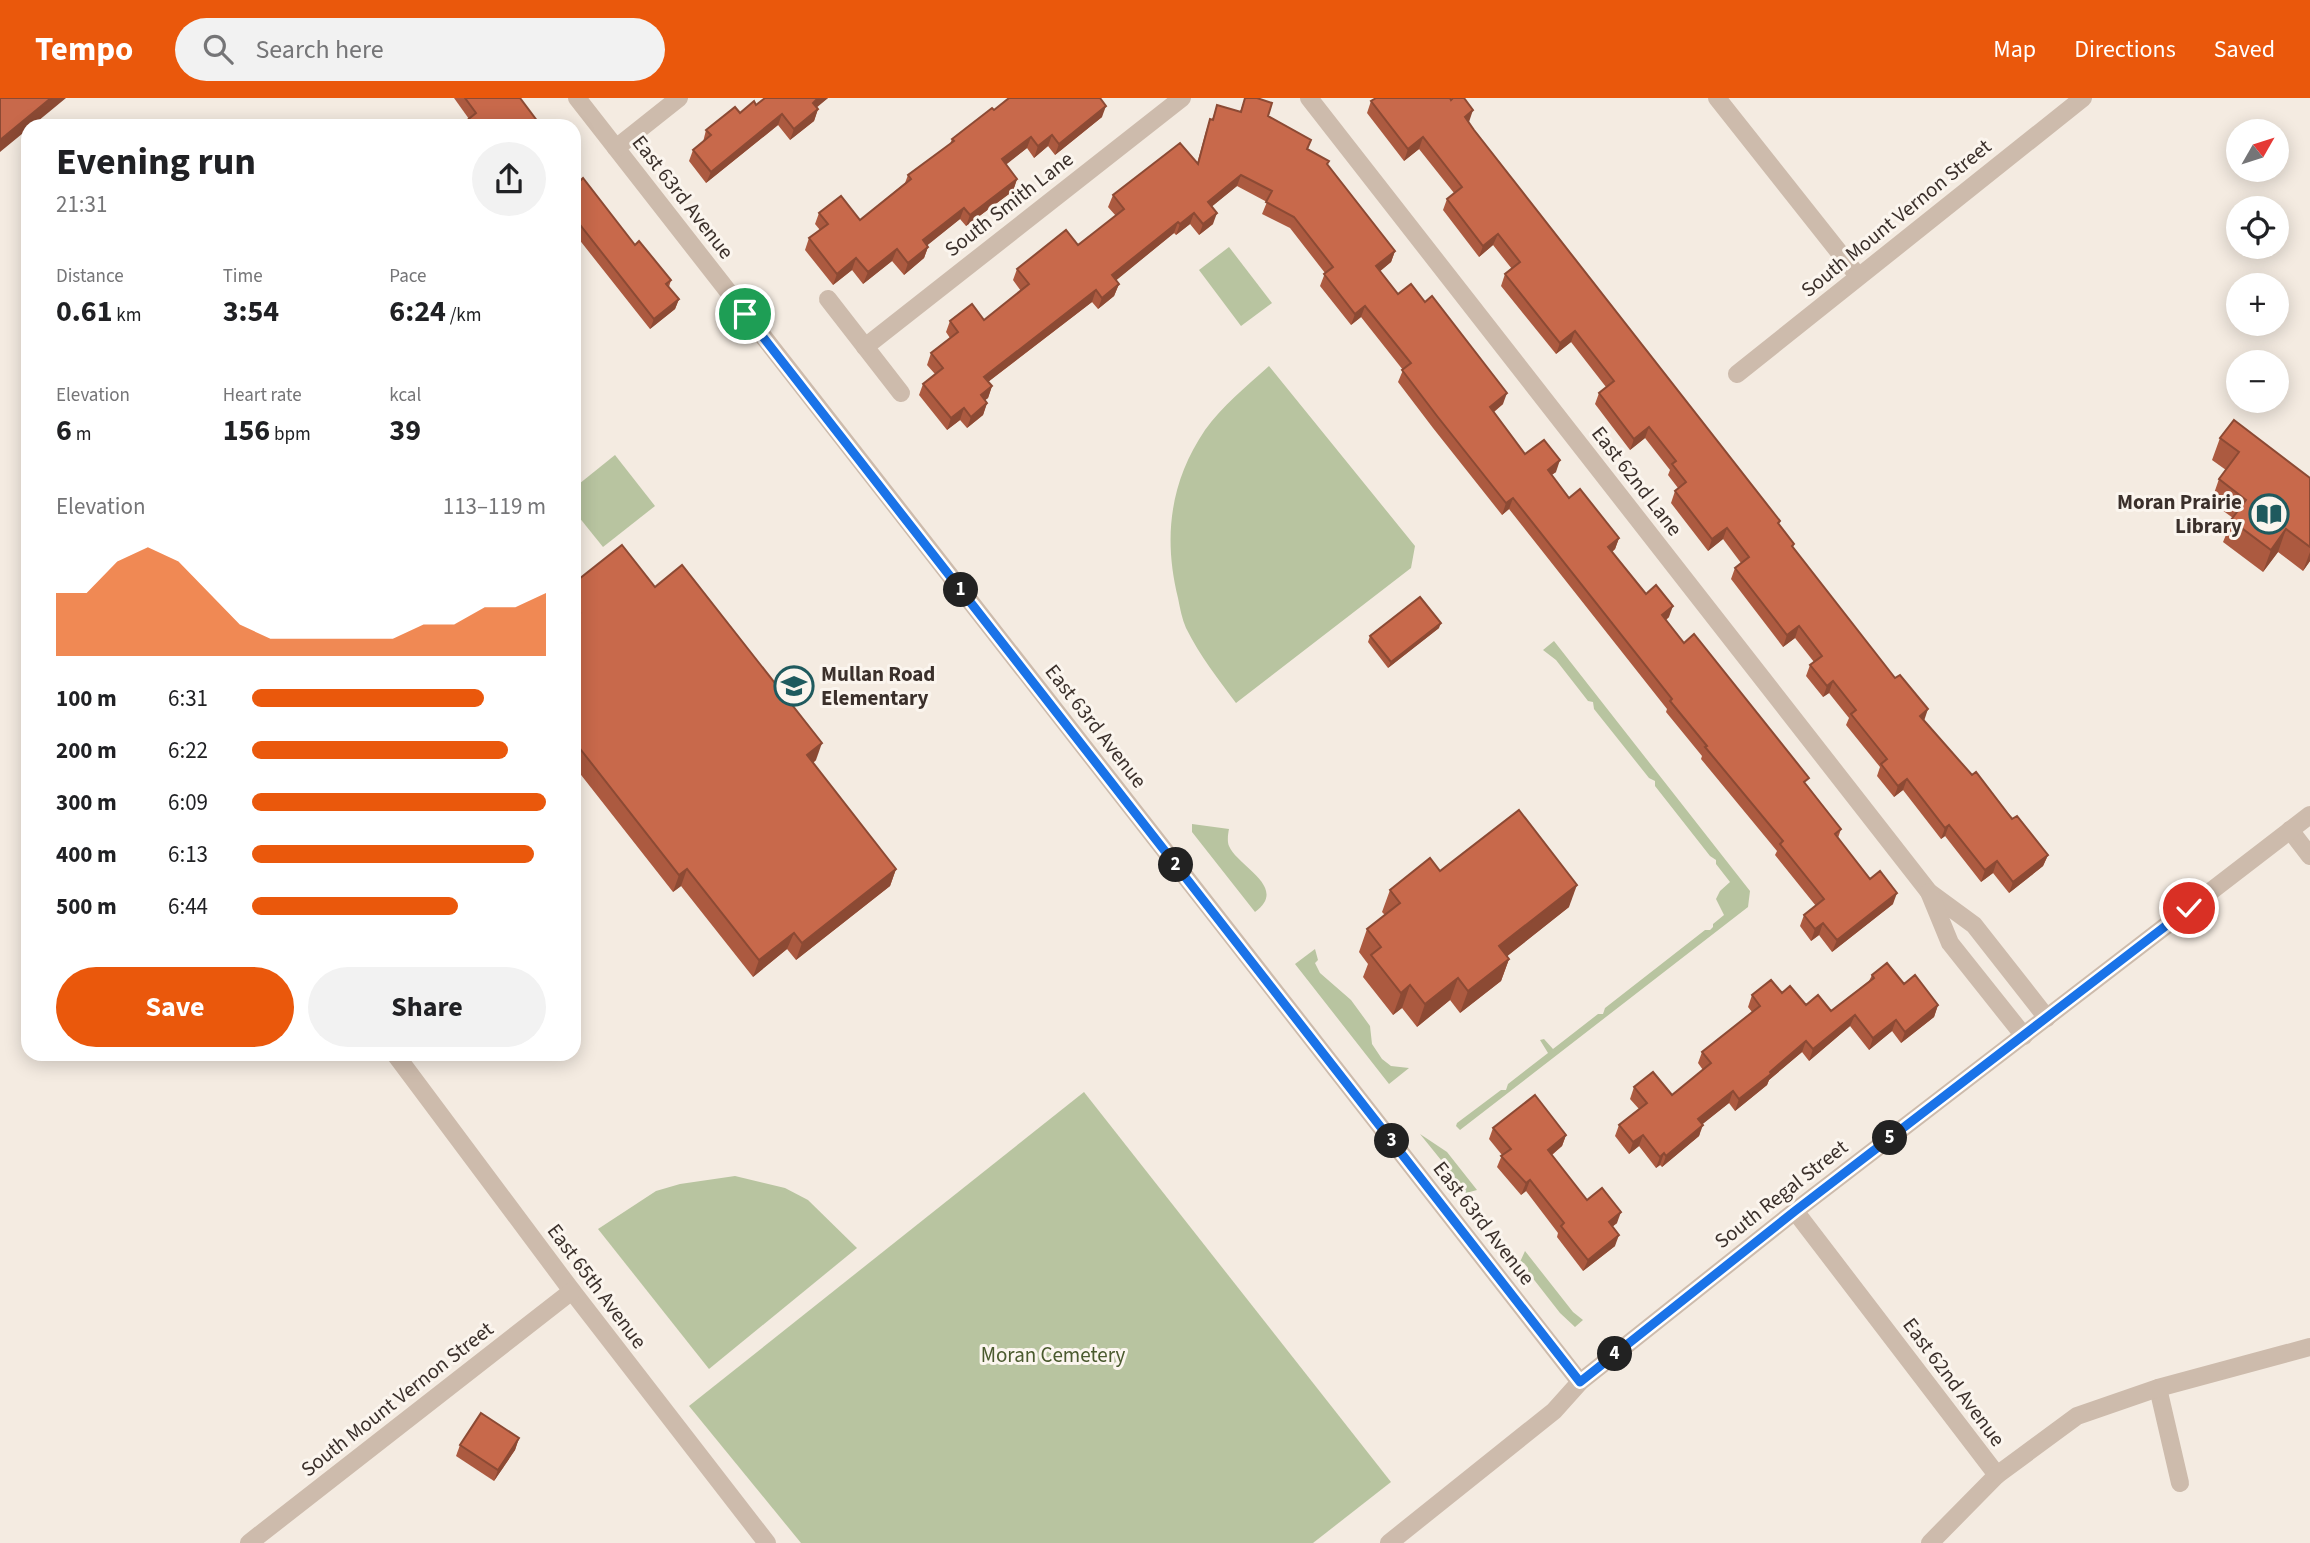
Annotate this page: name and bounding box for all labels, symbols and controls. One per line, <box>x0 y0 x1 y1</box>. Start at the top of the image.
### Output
search box <box>175 18 665 81</box>
text: Tempo <box>35 26 133 73</box>
icon: search <box>199 30 237 68</box>
text: Search here <box>255 31 384 68</box>
text: Map <box>1993 32 2036 67</box>
text: Directions <box>2074 32 2176 67</box>
text: Saved <box>2214 32 2275 67</box>
north arrow <box>2226 119 2289 182</box>
map controls <box>2226 119 2289 413</box>
street label: East 63rd Avenue <box>625 129 741 265</box>
street label: South Mount Vernon Street <box>1794 132 1998 304</box>
text: Evening run <box>56 135 256 189</box>
button: share <box>472 142 546 216</box>
street label: South Smith Lane <box>938 144 1080 264</box>
text: 21:31 <box>56 188 107 221</box>
button: locate <box>2226 196 2289 259</box>
text: Distance <box>56 263 124 290</box>
text: Time <box>223 263 263 290</box>
text: Pace <box>389 263 427 290</box>
button: + <box>2226 273 2289 336</box>
pin <box>715 284 775 344</box>
text: 0.61 <box>56 290 113 333</box>
text: 3:54 <box>223 290 279 333</box>
text: 6:24 <box>389 290 446 333</box>
icon: arrive <box>726 295 764 333</box>
text: km <box>113 302 142 329</box>
text: /km <box>446 302 481 329</box>
button: − <box>2226 350 2289 413</box>
text: Elevation <box>56 382 130 409</box>
text: Heart rate <box>223 382 302 409</box>
text: kcal <box>389 382 421 409</box>
text: 6 <box>56 409 72 452</box>
text: 156 <box>223 409 270 452</box>
text: 39 <box>389 409 421 452</box>
street label: East 62nd Lane <box>1584 420 1690 542</box>
text: m <box>72 421 91 448</box>
text: bpm <box>270 421 311 448</box>
place label: Moran Prairie Library <box>2117 487 2242 541</box>
text: Elevation <box>56 490 146 523</box>
text: 113–119 m <box>443 490 546 523</box>
library icon: Moran Prairie Library <box>2248 493 2290 535</box>
pin: 1 <box>944 573 978 608</box>
text: 1 <box>955 576 966 603</box>
street label: East 63rd Avenue <box>1038 658 1154 794</box>
place label: Mullan Road Elementary <box>821 659 935 713</box>
school or university icon: Mullan Road Elementary <box>773 665 815 707</box>
text: 100 m <box>56 682 117 715</box>
text: 6:31 <box>168 682 208 715</box>
text: 200 m <box>56 734 117 767</box>
text: 6:22 <box>168 734 208 767</box>
text: 300 m <box>56 786 117 819</box>
text: 6:09 <box>168 786 208 819</box>
text: 400 m <box>56 838 117 871</box>
text: 6:13 <box>168 838 208 871</box>
pin: 2 <box>1158 848 1194 882</box>
text: 2 <box>1170 851 1181 878</box>
pin <box>2159 878 2219 938</box>
icon: check <box>2170 889 2208 927</box>
text: 500 m <box>56 890 117 923</box>
text: 6:44 <box>168 890 208 923</box>
button: Save <box>56 967 294 1047</box>
button: Share <box>308 967 546 1047</box>
pin: 5 <box>1872 1121 1908 1156</box>
pin: 3 <box>1374 1124 1410 1158</box>
text: 5 <box>1884 1124 1895 1151</box>
text: 3 <box>1386 1127 1397 1154</box>
street label: South Regal Street <box>1708 1132 1854 1256</box>
street label: East 63rd Avenue <box>1426 1155 1542 1291</box>
street label: East 65th Avenue <box>540 1217 654 1355</box>
street label: East 62nd Avenue <box>1896 1311 2012 1453</box>
street label: South Mount Vernon Street <box>294 1314 500 1484</box>
pin: 4 <box>1598 1336 1632 1372</box>
park label: Moran Cemetery <box>981 1340 1125 1370</box>
text: 4 <box>1609 1340 1620 1367</box>

